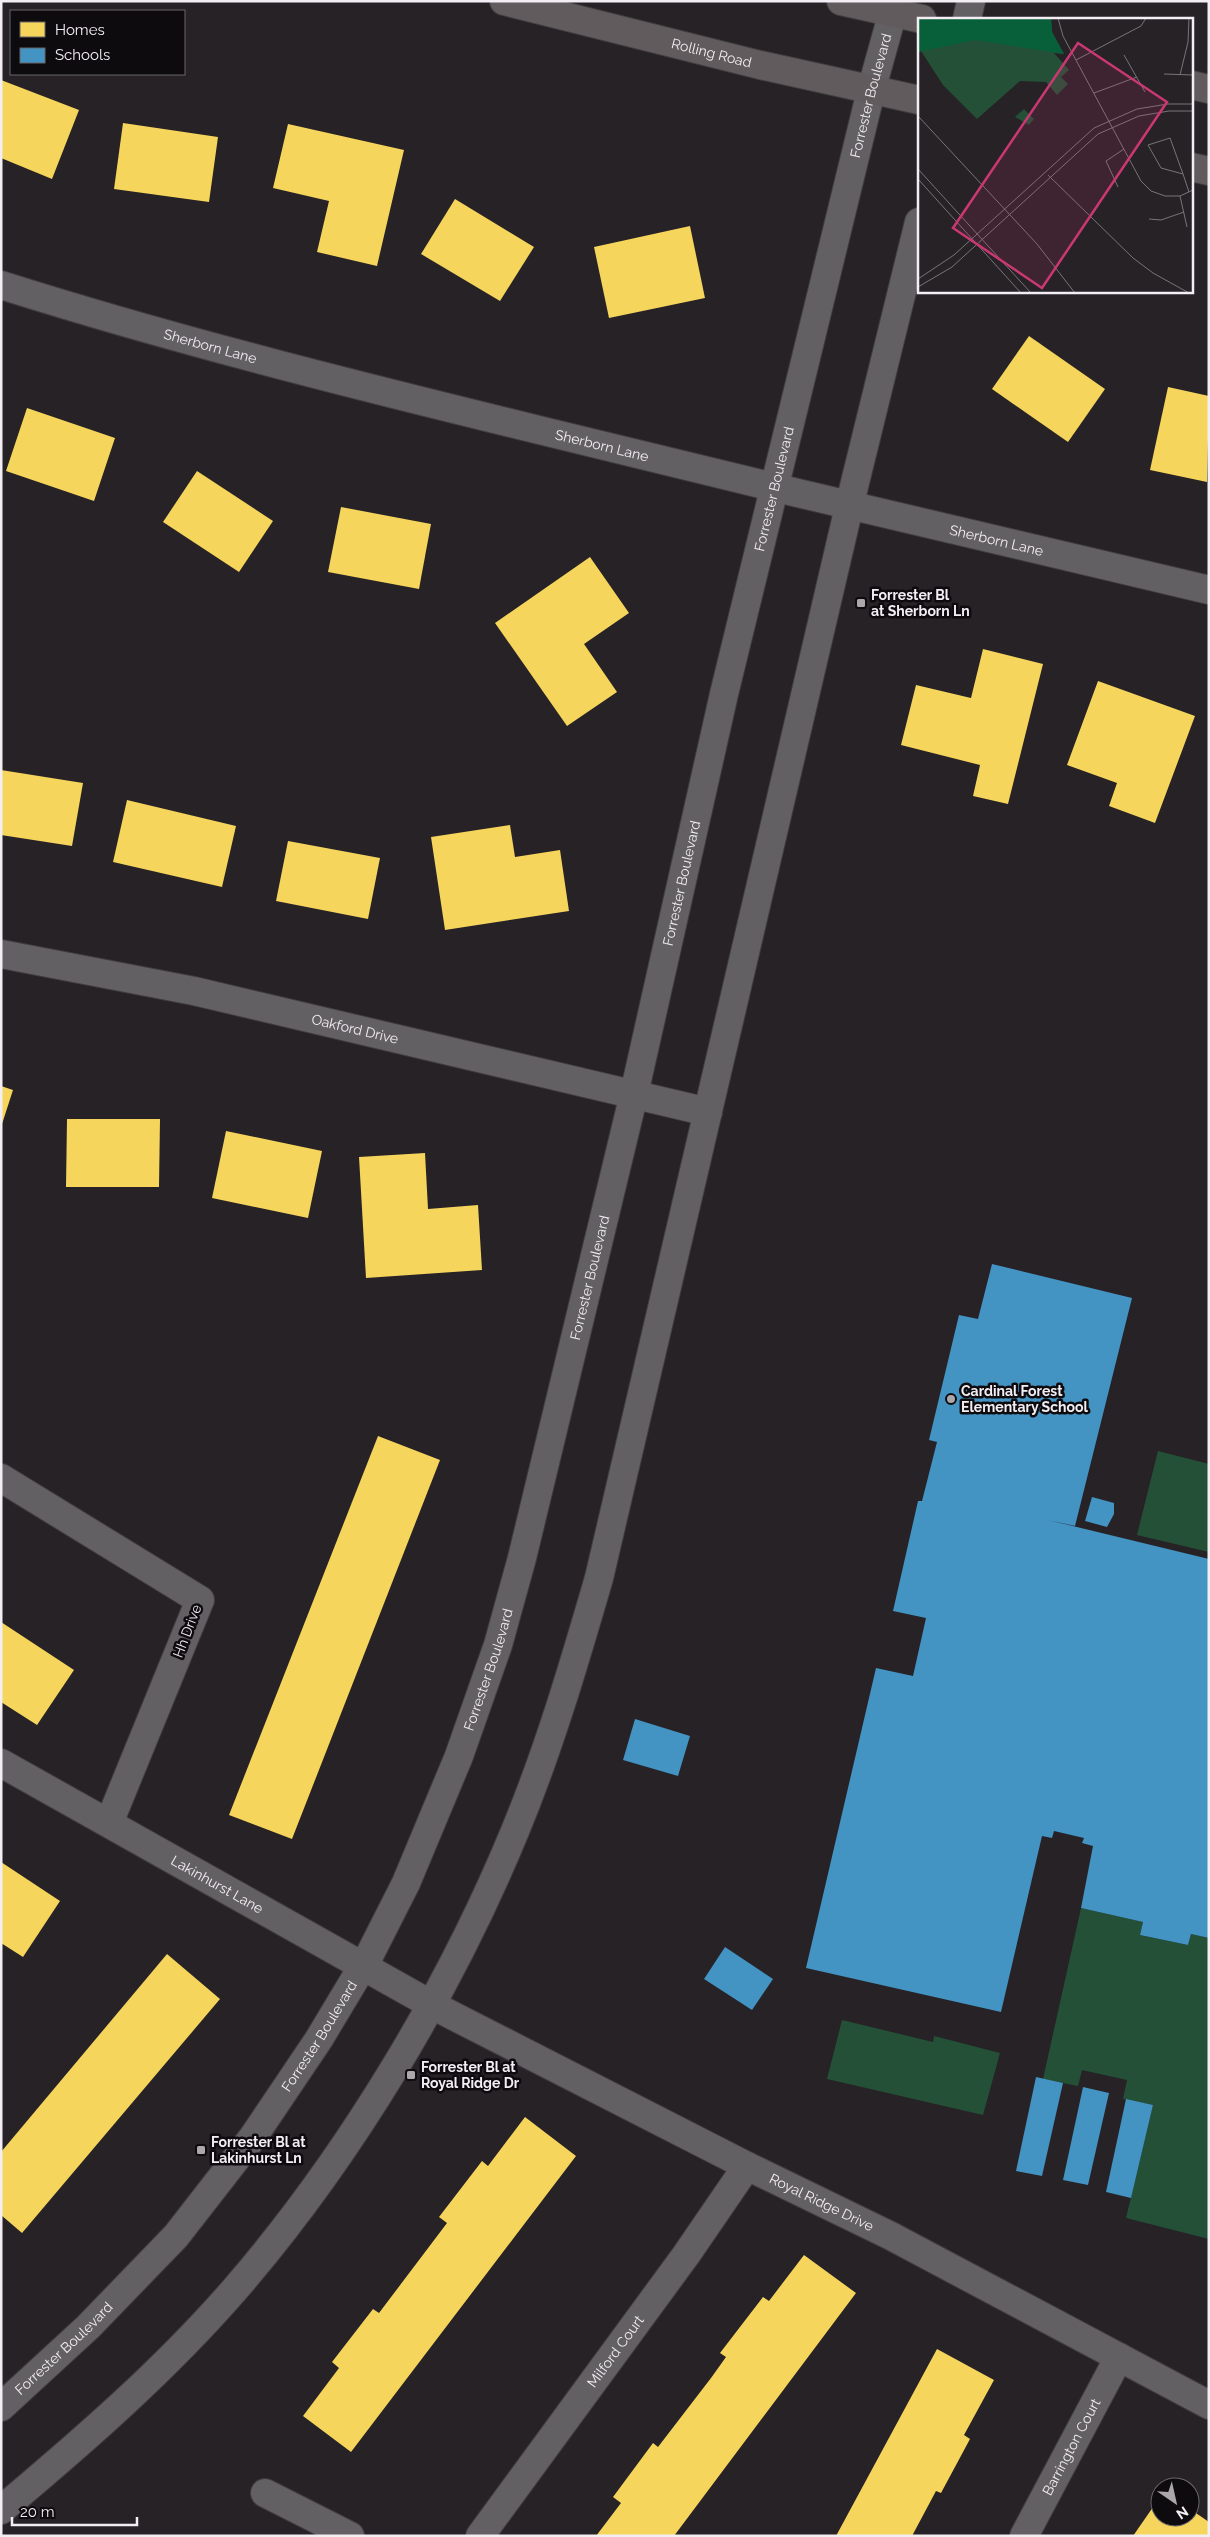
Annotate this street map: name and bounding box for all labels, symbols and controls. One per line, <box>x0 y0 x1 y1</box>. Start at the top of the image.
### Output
legend <box>10 10 185 75</box>
inset map <box>918 18 1192 292</box>
text: Homes <box>55 21 105 39</box>
street label: Forrester Boulevard <box>847 32 895 159</box>
street label: Rolling Road <box>670 35 753 71</box>
text: Schools <box>55 46 110 64</box>
street label: Sherborn Lane <box>162 326 258 366</box>
street label: Forrester Boulevard <box>751 425 797 553</box>
street label: Sherborn Lane <box>553 426 650 465</box>
street label: Sherborn Lane <box>948 521 1045 559</box>
place label: Forrester Bl at Sherborn Ln <box>871 587 970 619</box>
marker: Forrester Bl at Sherborn Ln <box>855 597 867 609</box>
street label: Forrester Boulevard <box>660 819 703 947</box>
street label: Oakford Drive <box>310 1011 400 1047</box>
street label: Forrester Boulevard <box>567 1214 612 1342</box>
place label: Cardinal Forest Elementary School <box>961 1383 1089 1415</box>
marker: Cardinal Forest Elementary School <box>945 1393 957 1405</box>
street label: Hh Drive <box>170 1602 204 1660</box>
street label: Forrester Boulevard <box>461 1607 516 1733</box>
street label: Lakinhurst Lane <box>168 1852 266 1917</box>
street label: Forrester Boulevard <box>278 1978 360 2094</box>
place label: Forrester Bl at Royal Ridge Dr <box>421 2059 520 2091</box>
marker: Forrester Bl at Royal Ridge Dr <box>405 2069 417 2081</box>
place label: Forrester Bl at Lakinhurst Ln <box>211 2134 306 2166</box>
marker: Forrester Bl at Lakinhurst Ln <box>195 2144 207 2156</box>
street label: Royal Ridge Drive <box>767 2170 876 2234</box>
street label: Forrester Boulevard <box>12 2299 116 2398</box>
street label: Milford Court <box>584 2312 647 2390</box>
street label: Barrington Court <box>1039 2395 1104 2498</box>
north arrow <box>1150 2477 1200 2527</box>
scale bar <box>12 2494 138 2526</box>
text: 20 m <box>20 2503 55 2521</box>
text: N <box>1173 2503 1191 2522</box>

